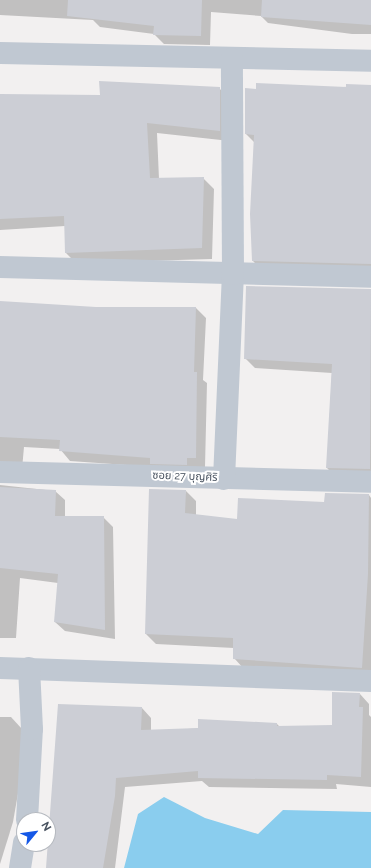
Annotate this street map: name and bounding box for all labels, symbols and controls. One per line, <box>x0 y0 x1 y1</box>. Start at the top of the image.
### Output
street label: ซอย 27 บุญศิริ <box>152 469 218 485</box>
north arrow <box>16 812 56 852</box>
text: N <box>38 820 54 833</box>

